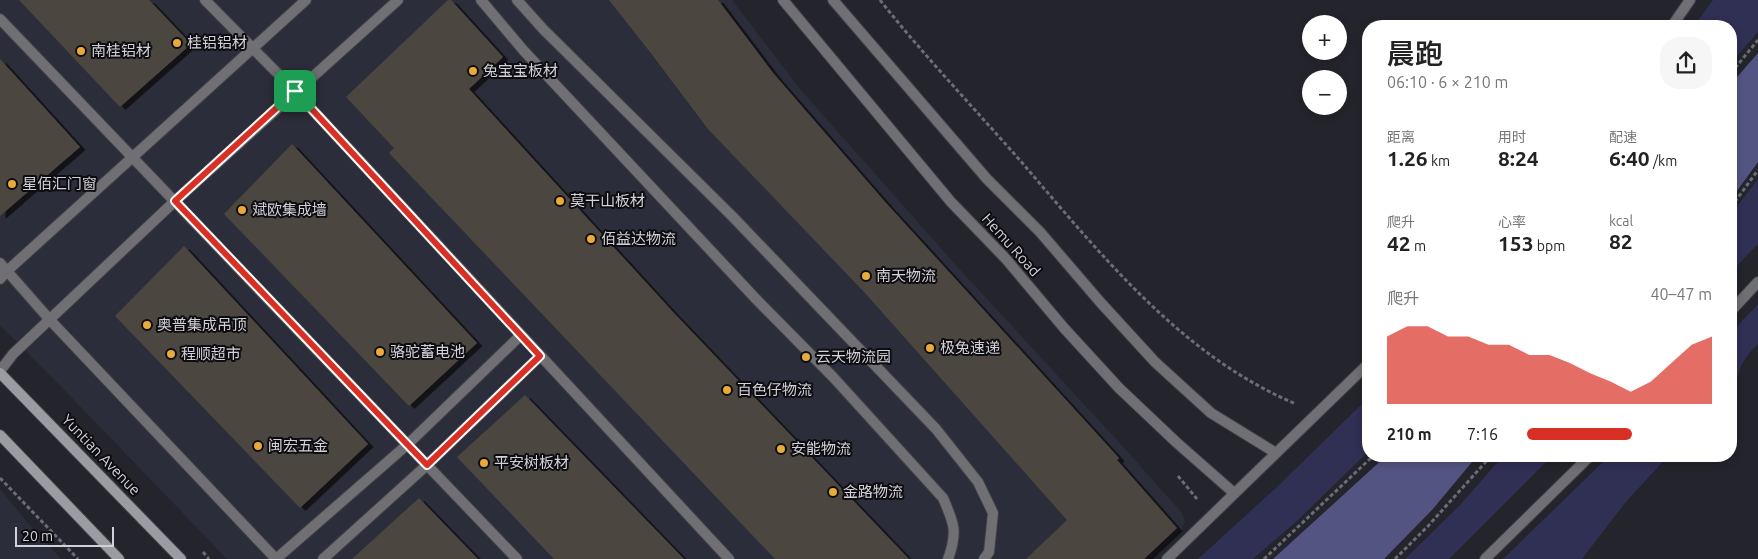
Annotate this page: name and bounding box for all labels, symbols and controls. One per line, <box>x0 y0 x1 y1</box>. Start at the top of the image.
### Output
map controls <box>1302 15 1347 115</box>
button: + <box>1302 15 1347 60</box>
place label: 桂铝铝材 <box>187 34 247 51</box>
marker: 桂铝铝材 <box>171 37 183 49</box>
button: share <box>1660 37 1712 89</box>
text: 晨跑 <box>1387 38 1443 69</box>
place label: 南桂铝材 <box>91 42 151 59</box>
marker: 南桂铝材 <box>75 45 87 57</box>
place label: 兔宝宝板材 <box>483 62 558 79</box>
marker: 兔宝宝板材 <box>467 65 479 77</box>
pin <box>274 70 316 112</box>
button: − <box>1302 70 1347 115</box>
text: 06:10 · 6 × 210 m <box>1387 73 1508 91</box>
icon: arrive <box>281 77 309 105</box>
text: 距离 <box>1387 129 1415 145</box>
text: 用时 <box>1498 129 1526 145</box>
text: 配速 <box>1609 129 1637 145</box>
text: 1.26 <box>1387 146 1428 170</box>
text: 8:24 <box>1498 146 1539 170</box>
text: 6:40 <box>1609 146 1650 170</box>
text: km <box>1428 153 1450 169</box>
text: /km <box>1650 153 1677 169</box>
place label: 星佰汇门窗 <box>22 175 97 192</box>
marker: 星佰汇门窗 <box>6 178 18 190</box>
place label: 莫干山板材 <box>570 192 645 209</box>
marker: 莫干山板材 <box>554 195 566 207</box>
place label: 斌欧集成墙 <box>252 201 327 218</box>
marker: 斌欧集成墙 <box>236 204 248 216</box>
street label: Hemu Road <box>979 210 1044 279</box>
text: kcal <box>1609 213 1633 229</box>
text: 爬升 <box>1387 214 1415 230</box>
text: 心率 <box>1498 214 1526 230</box>
text: 82 <box>1609 229 1633 253</box>
place label: 佰益达物流 <box>601 230 676 247</box>
text: 42 <box>1387 231 1411 255</box>
text: 153 <box>1498 231 1534 255</box>
marker: 佰益达物流 <box>585 233 597 245</box>
text: m <box>1411 238 1426 254</box>
text: bpm <box>1534 238 1565 254</box>
place label: 南天物流 <box>876 267 936 284</box>
marker: 南天物流 <box>860 270 872 282</box>
text: 40–47 m <box>1650 285 1712 303</box>
text: 爬升 <box>1387 289 1419 307</box>
place label: 奥普集成吊顶 <box>157 316 247 333</box>
marker: 奥普集成吊顶 <box>141 319 153 331</box>
place label: 极兔速递 <box>940 339 1000 356</box>
marker: 极兔速递 <box>924 342 936 354</box>
place label: 骆驼蓄电池 <box>390 343 465 360</box>
place label: 程顺超市 <box>181 345 241 362</box>
marker: 骆驼蓄电池 <box>374 346 386 358</box>
marker: 程顺超市 <box>165 348 177 360</box>
place label: 云天物流园 <box>816 348 891 365</box>
marker: 云天物流园 <box>800 351 812 363</box>
place label: 百色仔物流 <box>737 381 812 398</box>
marker: 百色仔物流 <box>721 384 733 396</box>
street label: Yuntian Avenue <box>59 411 144 498</box>
text: 210 m <box>1387 425 1432 443</box>
text: 7:16 <box>1467 425 1498 443</box>
place label: 闽宏五金 <box>268 437 328 454</box>
marker: 闽宏五金 <box>252 440 264 452</box>
place label: 安能物流 <box>791 440 851 457</box>
marker: 安能物流 <box>775 443 787 455</box>
place label: 平安树板材 <box>494 454 569 471</box>
marker: 平安树板材 <box>478 457 490 469</box>
place label: 金路物流 <box>843 483 903 500</box>
marker: 金路物流 <box>827 486 839 498</box>
scale bar <box>15 524 114 547</box>
text: 20 m <box>22 528 53 544</box>

